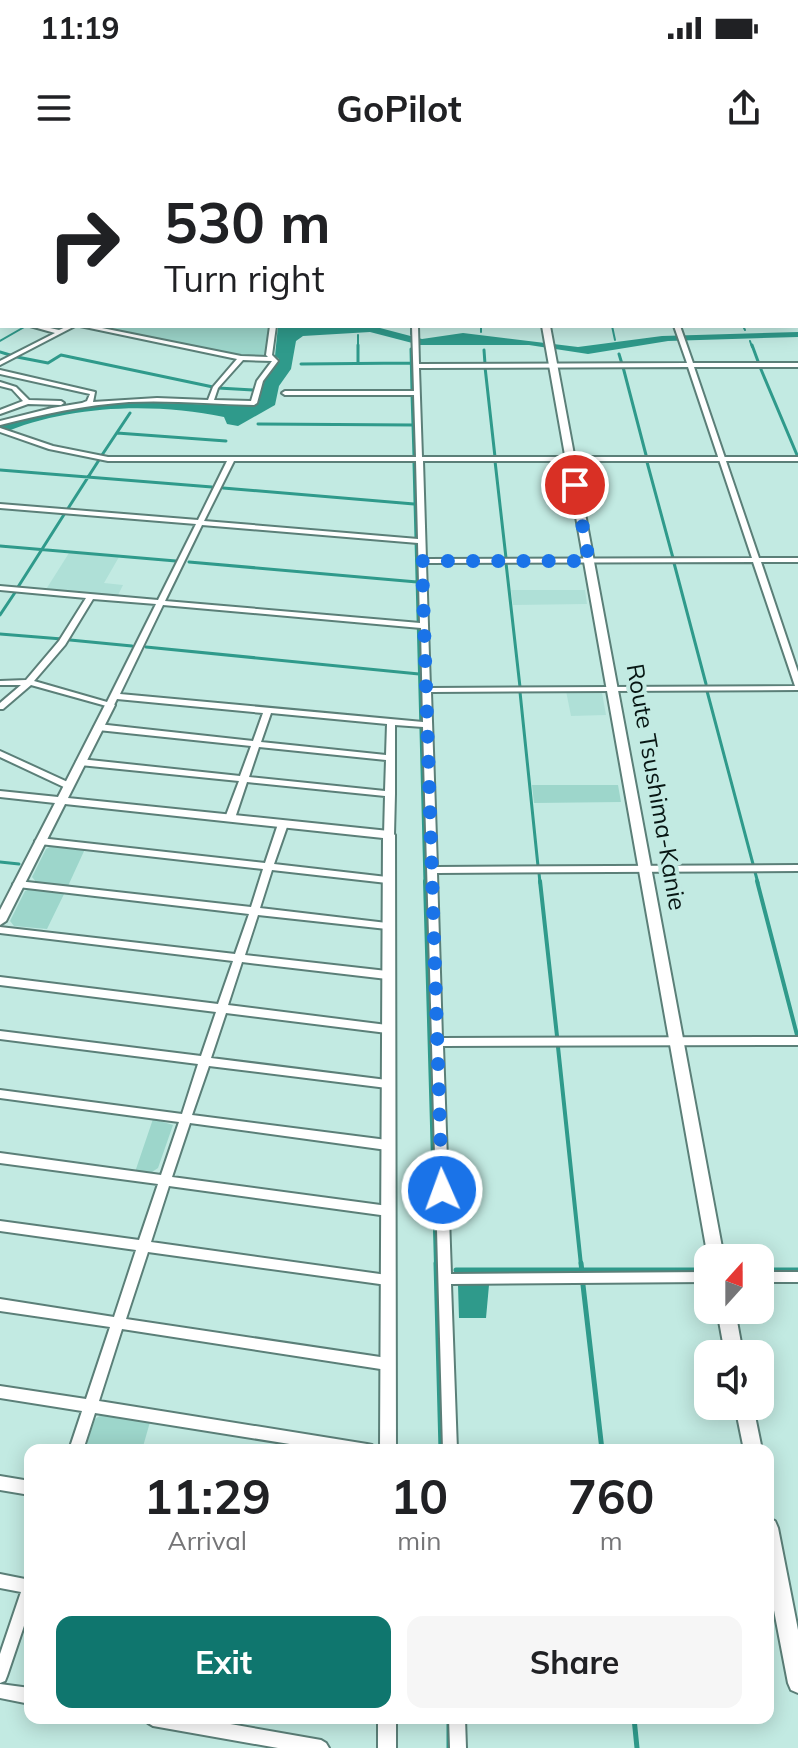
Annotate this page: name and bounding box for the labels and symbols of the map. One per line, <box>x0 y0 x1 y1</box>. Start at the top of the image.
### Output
pin <box>541 451 609 519</box>
street label: Route Tsushima-Kanie <box>621 661 693 912</box>
position arrow <box>400 1148 484 1232</box>
north arrow <box>694 1244 774 1324</box>

